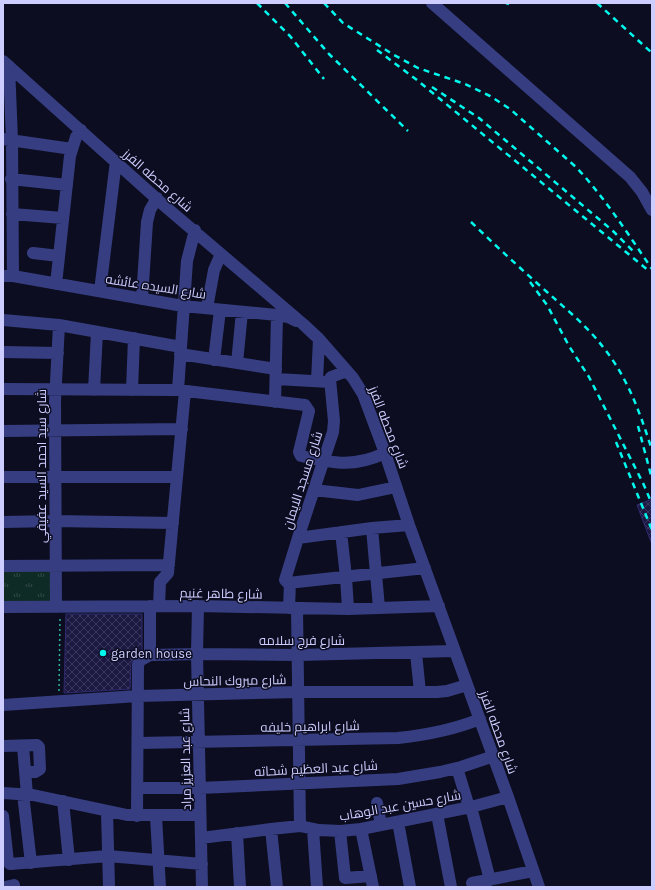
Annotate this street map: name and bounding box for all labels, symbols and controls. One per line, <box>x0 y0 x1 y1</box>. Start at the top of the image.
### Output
street label: شارع محطه الفرز <box>118 145 196 215</box>
street label: شارع السيده عائشه <box>104 271 207 303</box>
street label: شارع محطه الفرز <box>365 383 411 471</box>
street label: شارع سيد احمد السيد عفيفي <box>34 389 52 543</box>
street label: شارع مسجد الايمان <box>280 429 326 531</box>
street label: شارع طاهر غنيم <box>179 585 263 604</box>
street label: شارع فرج سلامه <box>259 633 345 649</box>
place label: garden house <box>111 646 192 661</box>
marker: garden house <box>98 648 108 658</box>
street label: شارع مبروك النحاس <box>183 672 287 690</box>
street label: شارع محطه الفرز <box>475 688 521 776</box>
street label: شارع عبد العزيز مراد <box>177 708 195 810</box>
street label: شارع ابراهيم خليفه <box>260 718 360 737</box>
street label: شارع عبد العظيم شحاته <box>254 758 378 781</box>
street label: شارع حسين عبد الوهاب <box>338 787 462 825</box>

